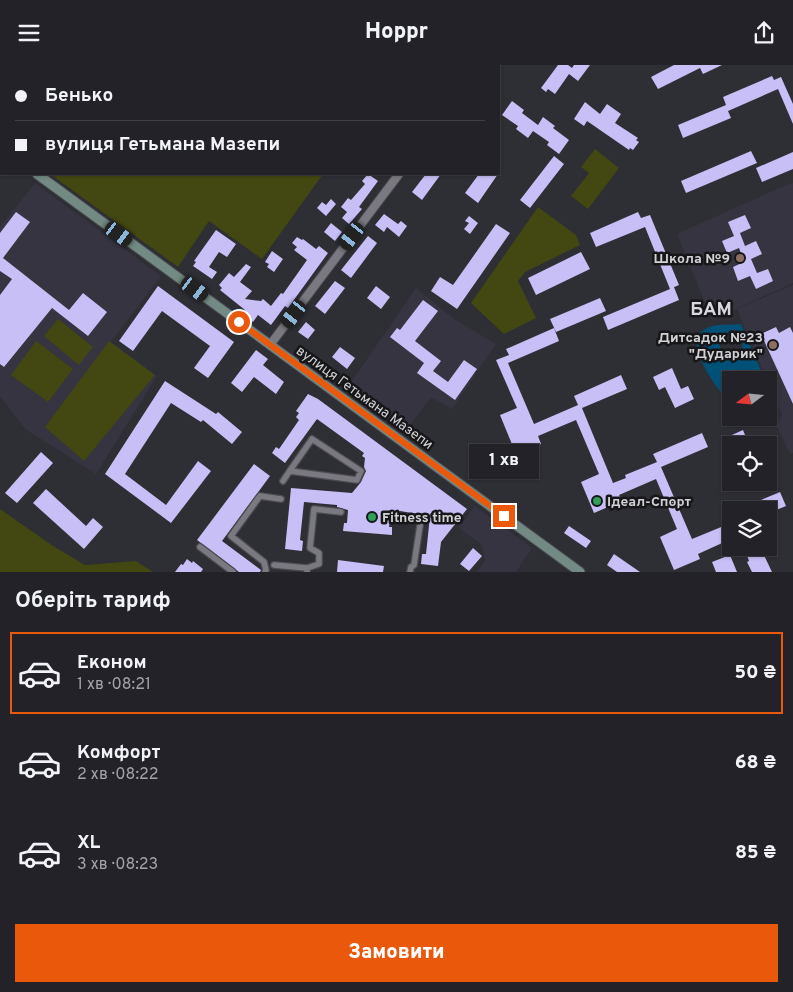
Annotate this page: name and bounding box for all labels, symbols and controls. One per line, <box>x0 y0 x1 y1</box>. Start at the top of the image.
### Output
icon: menu <box>15 19 43 47</box>
text: Hoppr <box>365 19 428 46</box>
icon: share <box>750 19 778 47</box>
text: Бенько <box>45 84 113 108</box>
text: вулиця Гетьмана Мазепи <box>45 133 280 157</box>
car <box>102 219 135 249</box>
car <box>336 220 367 252</box>
place label: Школа №9 <box>654 251 730 268</box>
marker: Школа №9 <box>734 252 746 264</box>
car <box>178 274 211 304</box>
car <box>278 298 309 330</box>
district label: БАМ <box>690 298 732 322</box>
route start <box>228 311 250 333</box>
place label: Дитсадок №23 "Дударик" <box>658 330 763 363</box>
marker: Дитсадок №23 "Дударик" <box>767 339 779 351</box>
street label: вулиця Гетьмана Мазепи <box>292 343 436 454</box>
north arrow <box>722 371 778 426</box>
map controls <box>722 371 777 556</box>
button: locate <box>722 436 777 491</box>
callout: 1 хв <box>469 443 539 479</box>
text: 1 хв <box>489 451 519 471</box>
place label: Ідеал-Спорт <box>607 494 692 511</box>
marker: Ідеал-Спорт <box>591 495 603 507</box>
button: layers <box>722 501 777 556</box>
route end <box>493 505 515 527</box>
place label: Fitness time <box>382 510 462 527</box>
marker: Fitness time <box>366 511 378 523</box>
text: Оберіть тариф <box>15 588 171 615</box>
icon: car <box>17 651 62 696</box>
text: Економ <box>77 651 147 675</box>
text: 50 ₴ <box>734 661 776 685</box>
text: 1 хв · 08:21 <box>77 675 151 695</box>
icon: car <box>17 741 62 786</box>
text: Комфорт <box>77 741 160 765</box>
text: 68 ₴ <box>735 751 776 775</box>
text: 2 хв · 08:22 <box>77 765 159 785</box>
icon: car <box>17 831 62 876</box>
text: XL <box>77 831 100 855</box>
text: 85 ₴ <box>735 841 776 865</box>
text: 3 хв · 08:23 <box>77 855 158 875</box>
button: Замовити <box>15 924 778 982</box>

